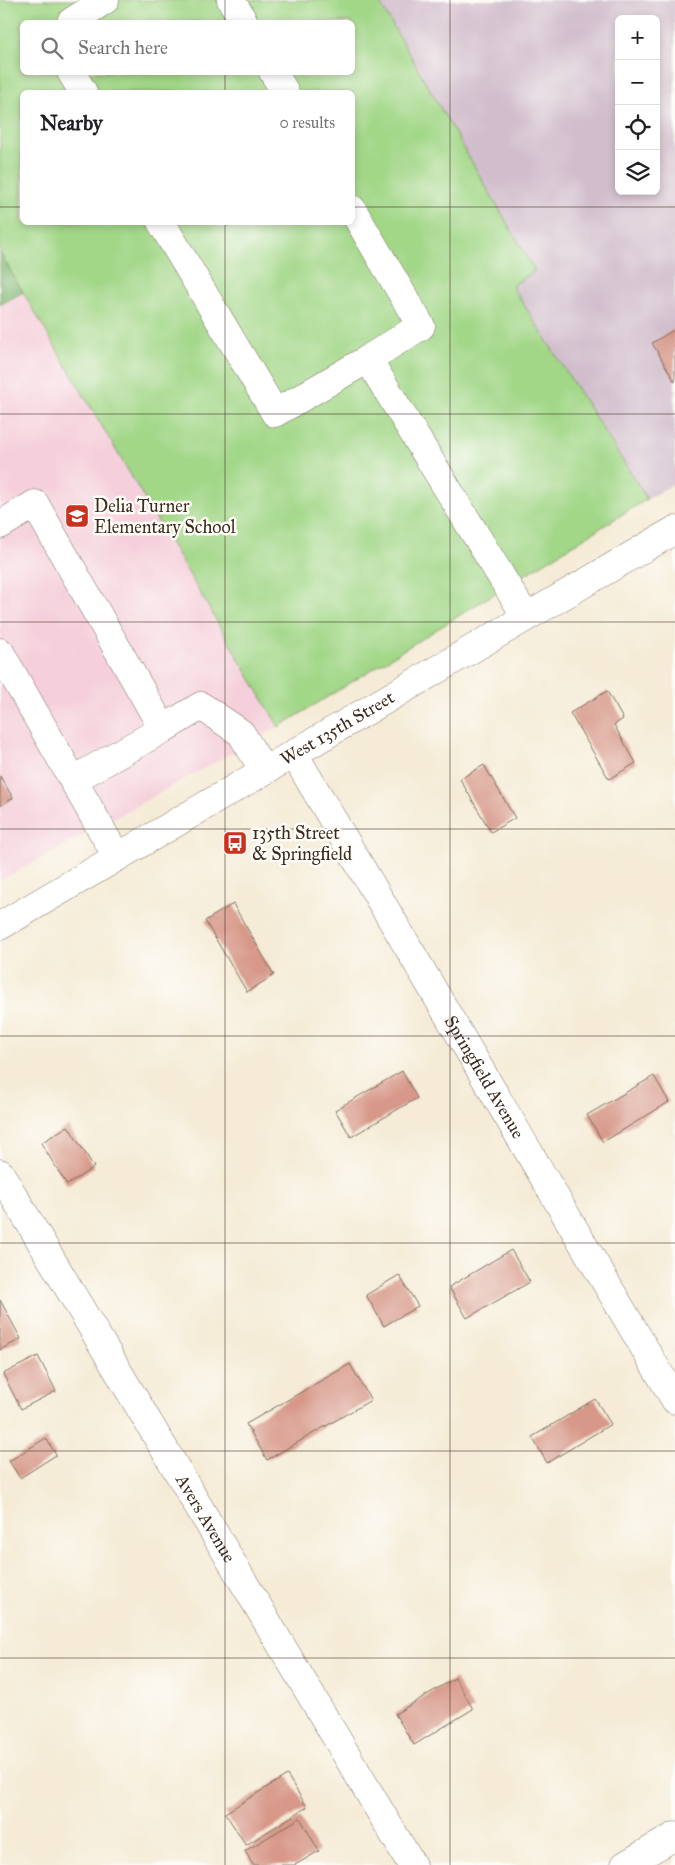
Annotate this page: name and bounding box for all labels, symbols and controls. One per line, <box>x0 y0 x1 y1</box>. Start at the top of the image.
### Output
map controls <box>615 15 660 195</box>
button: + <box>615 15 660 60</box>
search box <box>20 20 355 75</box>
icon: search <box>38 34 66 62</box>
text: Search here <box>78 36 168 59</box>
button: − <box>615 60 660 105</box>
button: locate <box>615 105 660 150</box>
text: Nearby <box>40 110 103 136</box>
text: 0 results <box>280 113 335 132</box>
button: layers <box>615 150 660 195</box>
place label: Delia Turner Elementary School <box>94 495 236 538</box>
school or university icon: Delia Turner Elementary School <box>64 503 90 529</box>
street label: West 135th Street <box>276 686 399 770</box>
place label: 135th Street & Springfield <box>252 822 352 866</box>
bus stop icon: 135th Street & Springfield <box>222 830 248 856</box>
street label: Springfield Avenue <box>440 1012 529 1142</box>
street label: Avers Avenue <box>170 1470 240 1566</box>

